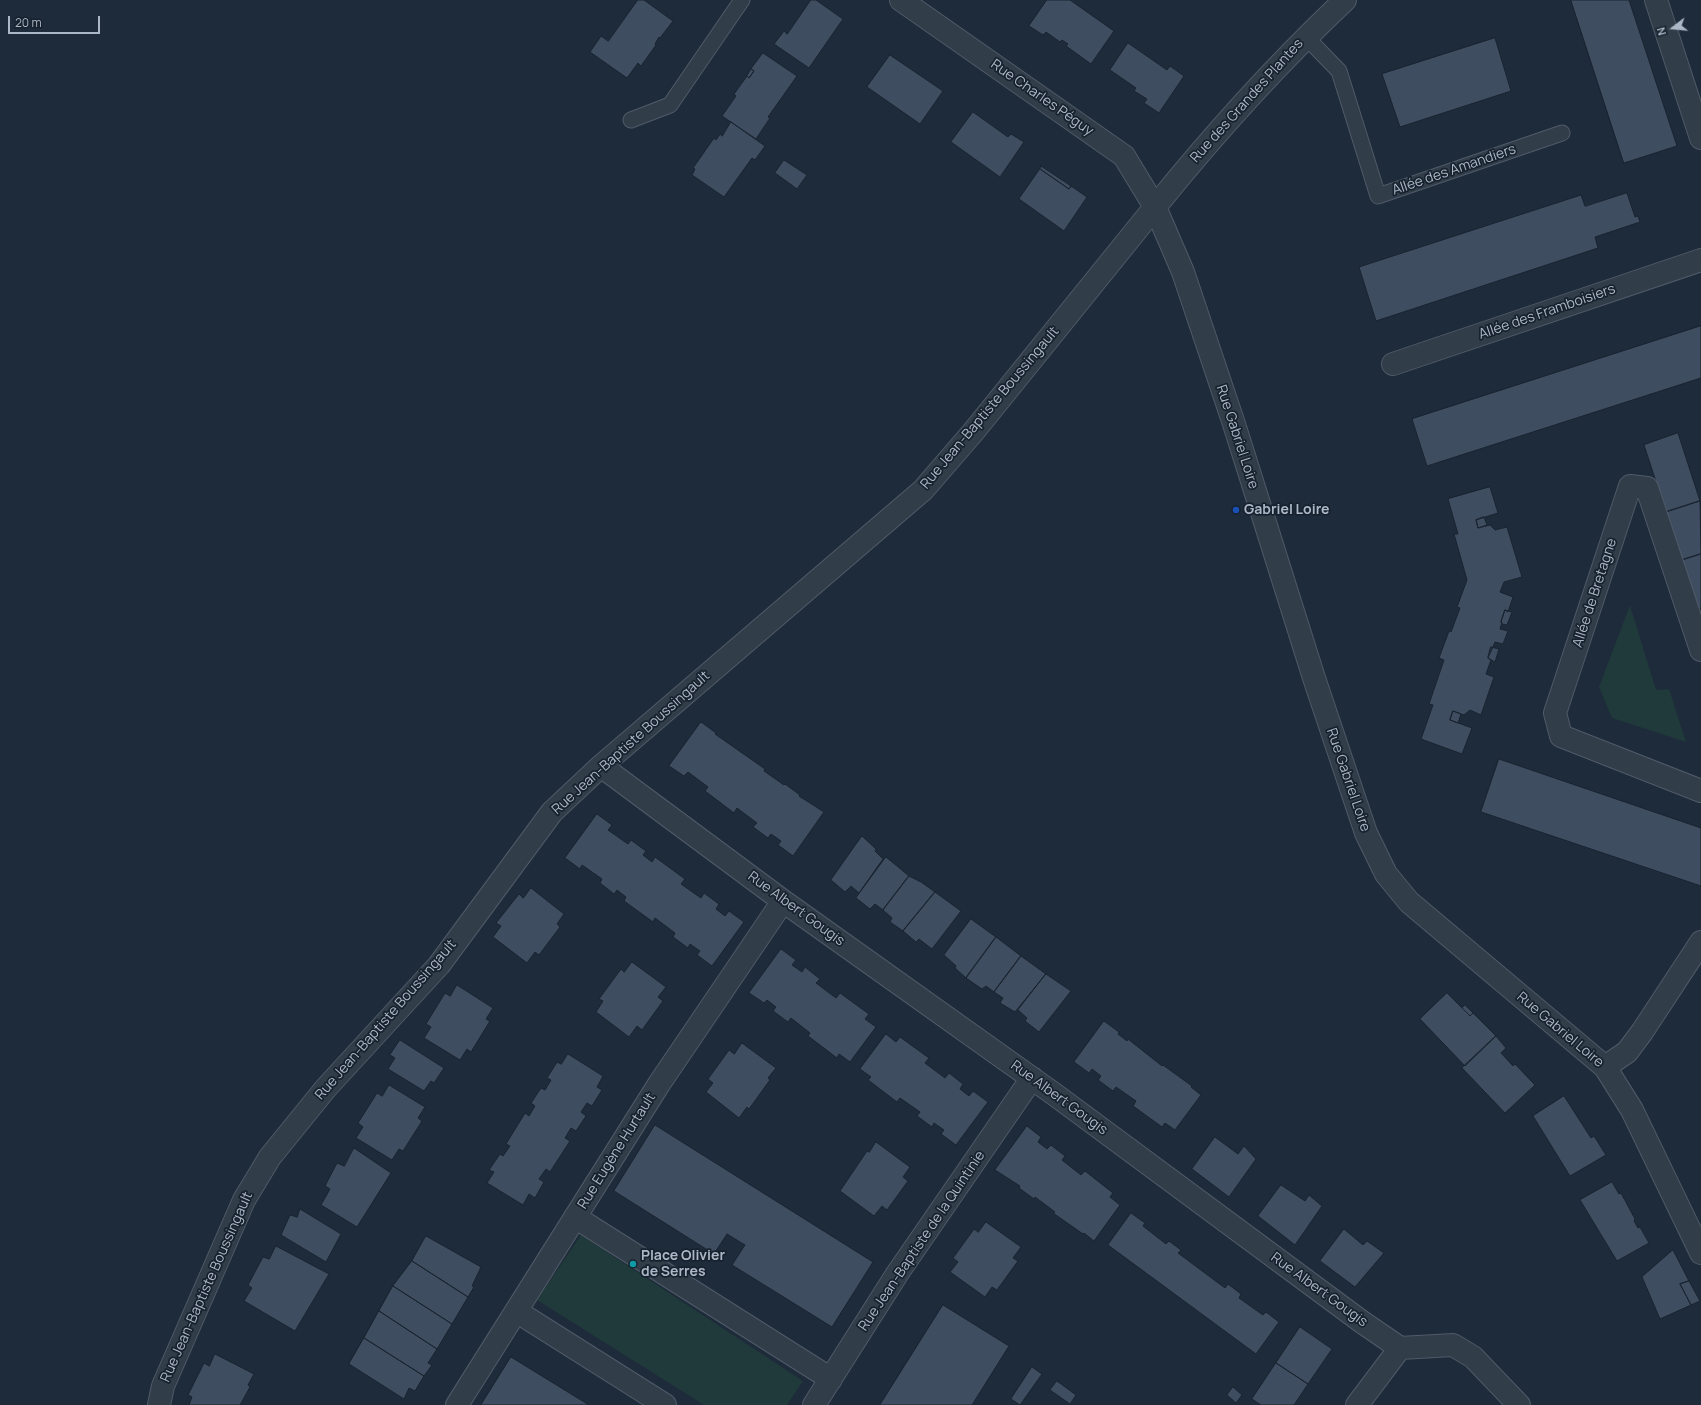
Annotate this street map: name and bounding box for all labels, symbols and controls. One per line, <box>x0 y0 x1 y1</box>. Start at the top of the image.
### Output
scale bar <box>10 8 102 34</box>
north arrow <box>1653 8 1693 48</box>
text: 20 m <box>15 14 42 31</box>
text: N <box>1653 26 1669 37</box>
street label: Rue des Grandes Plantes <box>1187 36 1307 166</box>
street label: Rue Charles Péguy <box>987 56 1097 140</box>
street label: Allée des Amandiers <box>1390 141 1518 199</box>
street label: Allée des Framboisiers <box>1476 281 1618 343</box>
street label: Rue Jean-Baptiste Boussingault <box>917 323 1063 493</box>
street label: Rue Gabriel Loire <box>1212 383 1262 491</box>
place label: Gabriel Loire <box>1244 502 1330 518</box>
marker: Gabriel Loire <box>1231 505 1241 515</box>
street label: Allée de Bretagne <box>1569 536 1621 650</box>
street label: Rue Jean-Baptiste Boussingault <box>549 668 713 818</box>
street label: Rue Gabriel Loire <box>1322 726 1374 834</box>
street label: Rue Albert Gougis <box>744 868 848 950</box>
street label: Rue Jean-Baptiste Boussingault <box>312 937 460 1103</box>
street label: Rue Gabriel Loire <box>1513 989 1607 1071</box>
street label: Rue Albert Gougis <box>1007 1057 1111 1139</box>
street label: Rue Eugène Hurtault <box>575 1090 659 1212</box>
street label: Rue Jean-Baptiste de la Quintinie <box>855 1148 989 1334</box>
street label: Rue Jean-Baptiste Boussingault <box>157 1189 257 1385</box>
place label: Place Olivier de Serres <box>641 1248 725 1280</box>
street label: Rue Albert Gougis <box>1267 1249 1371 1331</box>
marker: Place Olivier de Serres <box>628 1259 638 1269</box>

